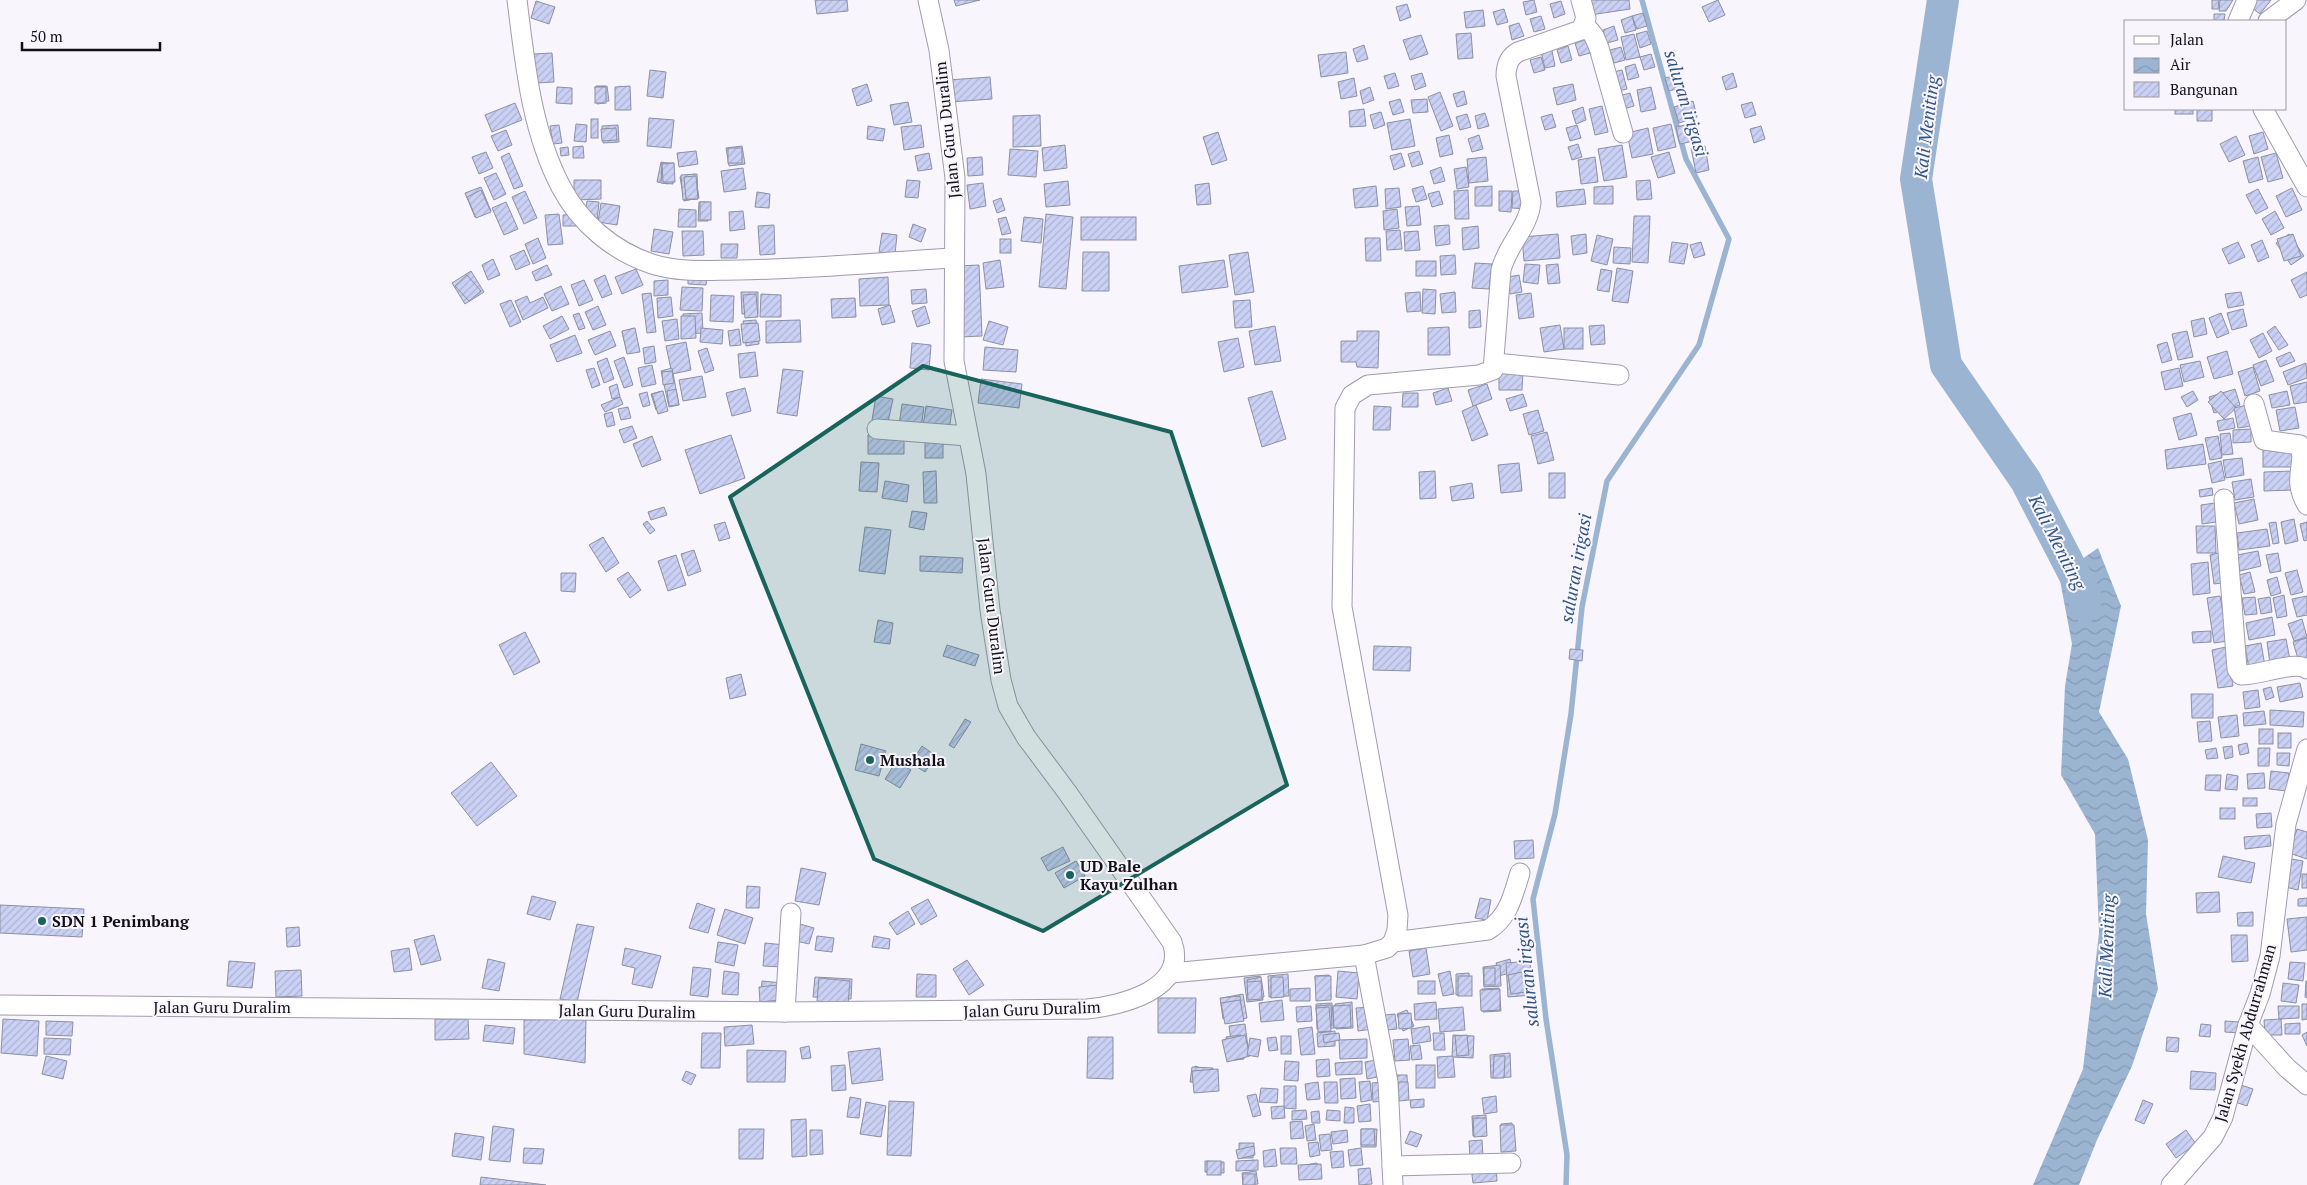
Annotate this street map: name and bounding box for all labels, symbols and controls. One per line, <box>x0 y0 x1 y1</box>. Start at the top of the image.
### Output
scale bar <box>22 20 160 52</box>
legend <box>2124 20 2287 110</box>
text: 50 m <box>30 26 63 46</box>
text: Jalan <box>2170 29 2204 49</box>
water label: saluran irigasi <box>1659 47 1715 159</box>
text: Air <box>2170 54 2191 74</box>
street label: Jalan Guru Duralim <box>929 60 965 199</box>
water label: Kali Meniting <box>1908 73 1944 181</box>
text: Bangunan <box>2170 79 2238 99</box>
water label: Kali Meniting <box>2023 490 2093 595</box>
water label: saluran irigasi <box>1554 511 1596 625</box>
street label: Jalan Guru Duralim <box>973 536 1011 676</box>
place label: Mushala <box>880 749 946 771</box>
marker: Mushala <box>864 754 876 766</box>
place label: UD Bale Kayu Zulhan <box>1080 855 1179 895</box>
marker: UD Bale Kayu Zulhan <box>1064 869 1076 881</box>
water label: Kali Meniting <box>2092 893 2120 999</box>
place label: SDN 1 Penimbang <box>52 910 190 932</box>
marker: SDN 1 Penimbang <box>36 915 48 927</box>
water label: saluran irigasi <box>1508 916 1544 1028</box>
street label: Jalan Syekh Abdurrahman <box>2209 941 2281 1125</box>
street label: Jalan Guru Duralim <box>153 996 291 1018</box>
street label: Jalan Guru Duralim <box>963 996 1101 1022</box>
street label: Jalan Guru Duralim <box>558 999 696 1023</box>

